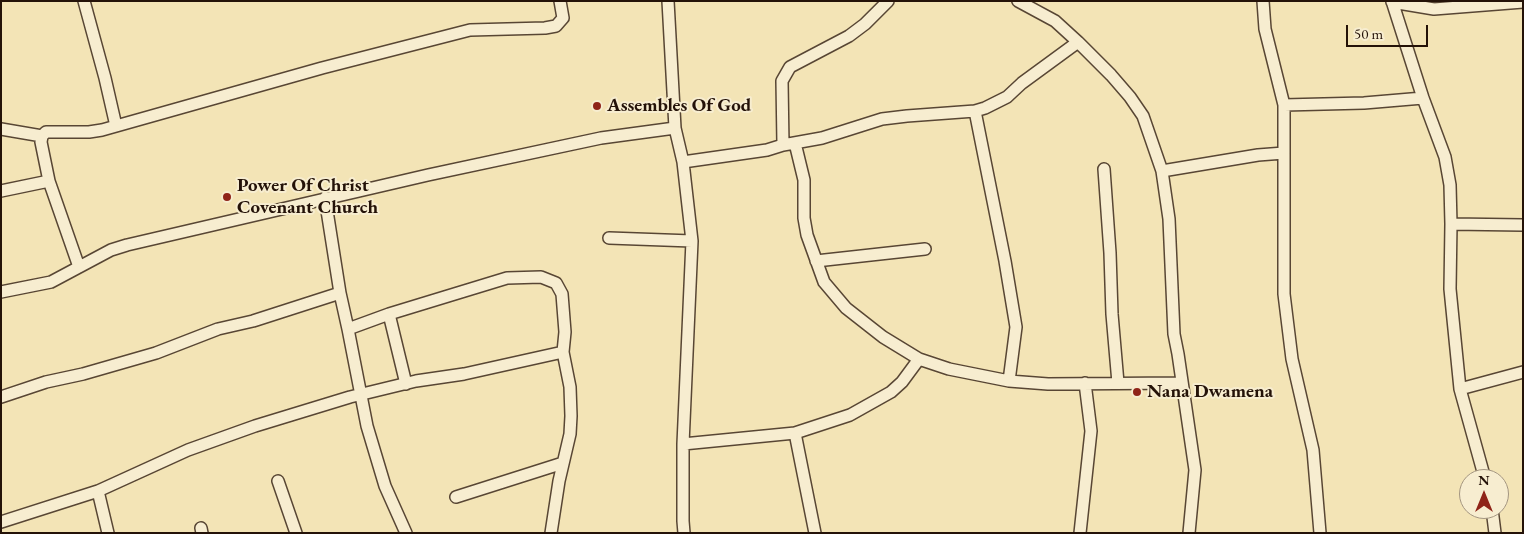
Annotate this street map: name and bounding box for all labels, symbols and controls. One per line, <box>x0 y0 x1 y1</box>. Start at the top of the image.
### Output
scale bar <box>1349 15 1432 47</box>
text: 50 m <box>1354 24 1383 43</box>
place label: Assembles Of God <box>607 95 751 117</box>
marker: Assembles Of God <box>591 100 603 112</box>
place label: Power Of Christ Covenant Church <box>237 175 378 219</box>
marker: Power Of Christ Covenant Church <box>221 191 233 203</box>
place label: Nana Dwamena <box>1147 381 1273 403</box>
marker: Nana Dwamena <box>1131 386 1143 398</box>
north arrow <box>1459 469 1509 519</box>
text: N <box>1478 471 1490 489</box>

